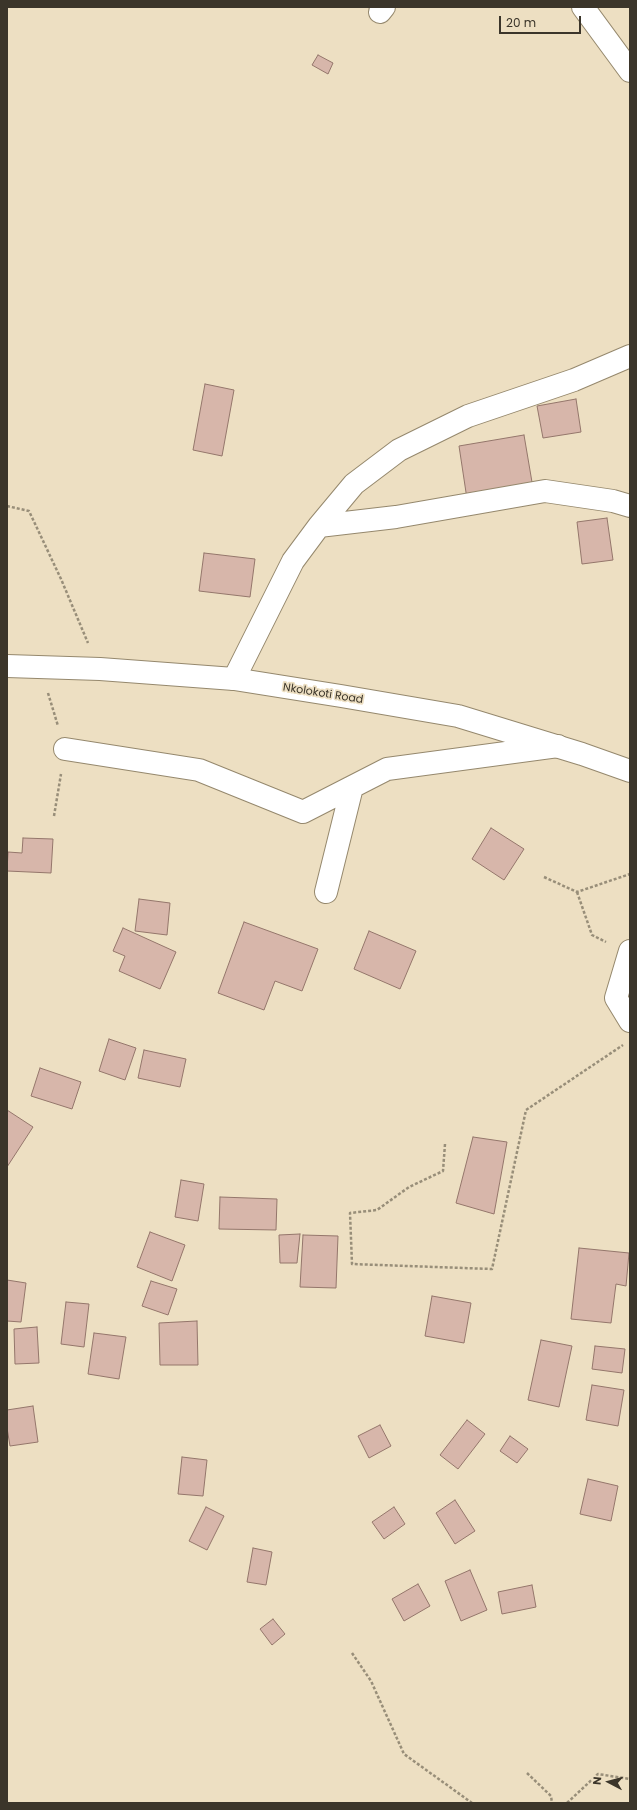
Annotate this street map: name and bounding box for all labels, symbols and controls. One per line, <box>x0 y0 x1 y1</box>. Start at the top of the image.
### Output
scale bar <box>501 8 583 34</box>
text: 20 m <box>506 14 536 31</box>
street label: Nkolokoti Road <box>282 681 364 707</box>
north arrow <box>589 1762 629 1802</box>
text: N <box>589 1776 605 1786</box>

